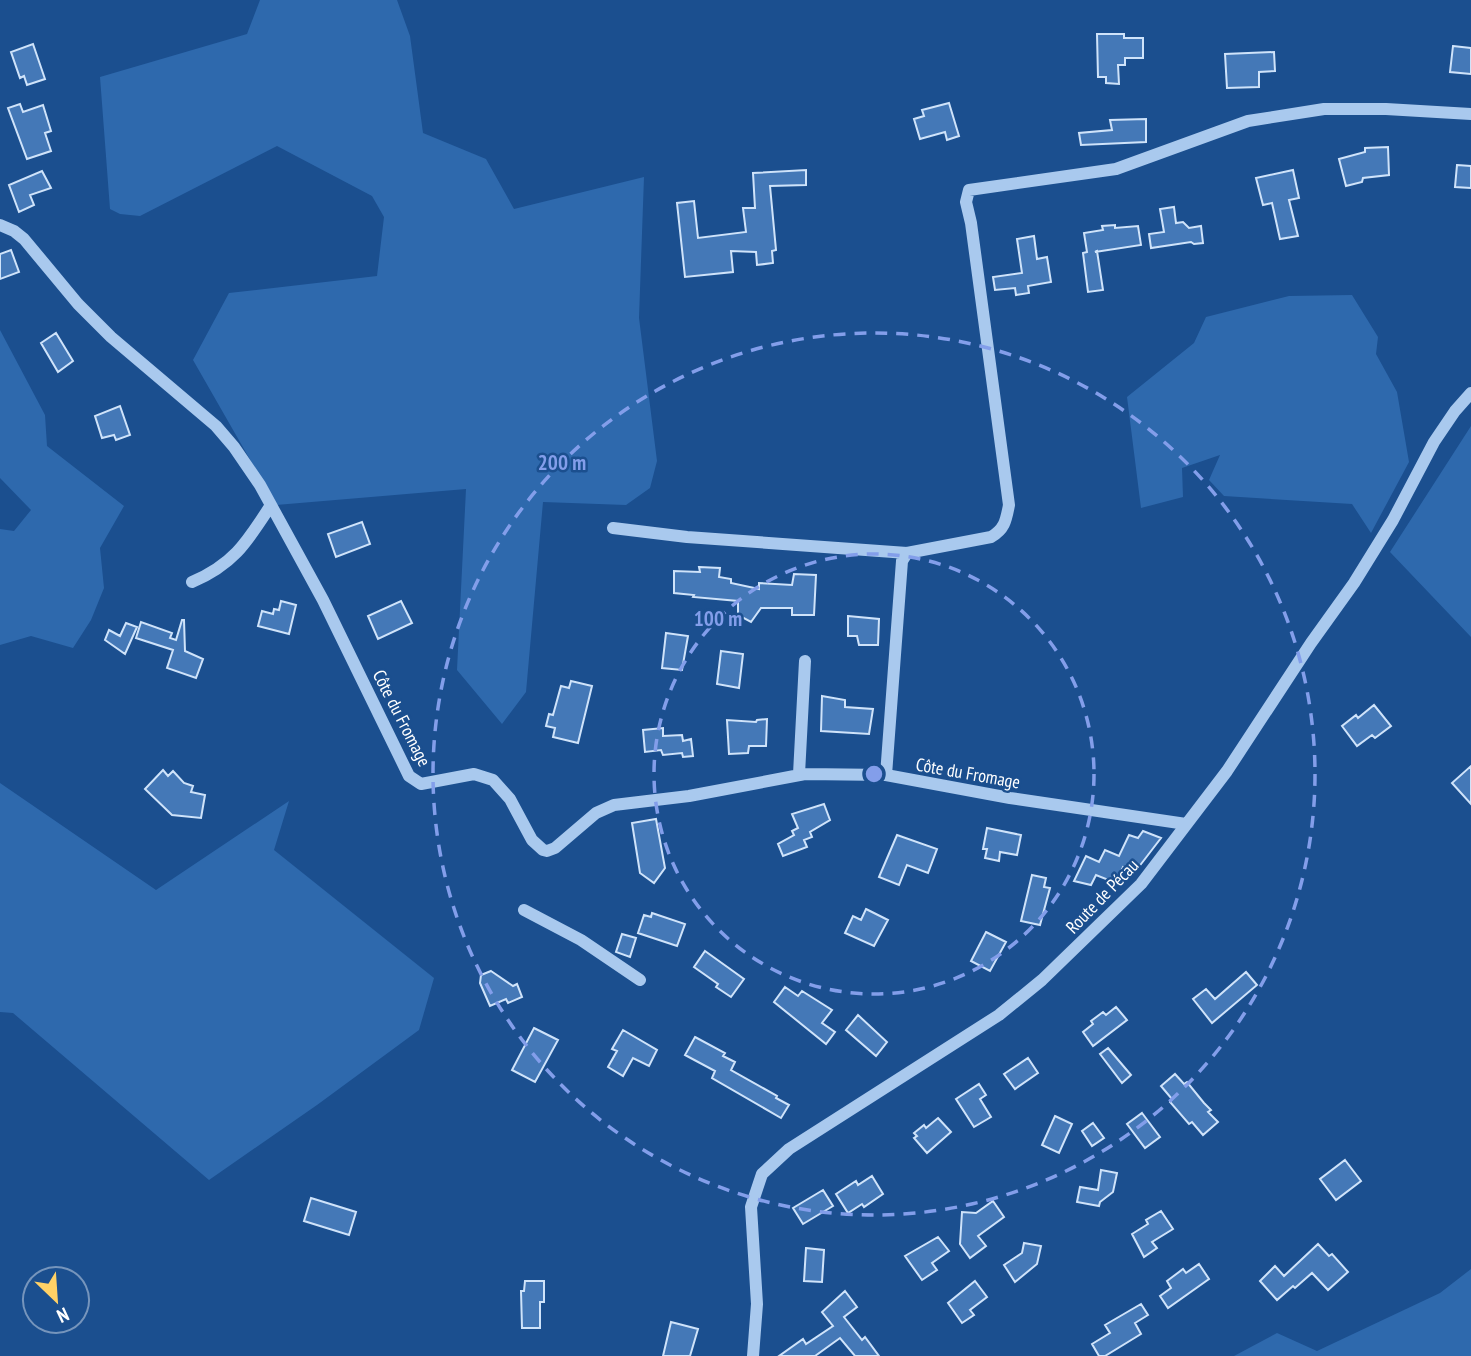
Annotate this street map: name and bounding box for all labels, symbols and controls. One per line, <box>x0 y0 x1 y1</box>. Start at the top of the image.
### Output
text: 200 m <box>538 449 586 476</box>
text: 100 m <box>694 605 742 632</box>
street label: Côte du Fromage <box>368 666 436 770</box>
street label: Côte du Fromage <box>914 753 1022 793</box>
centre of rings <box>862 762 886 786</box>
street label: Route de Pécau <box>1061 854 1143 938</box>
north arrow <box>21 1265 91 1335</box>
text: N <box>53 1302 73 1328</box>

